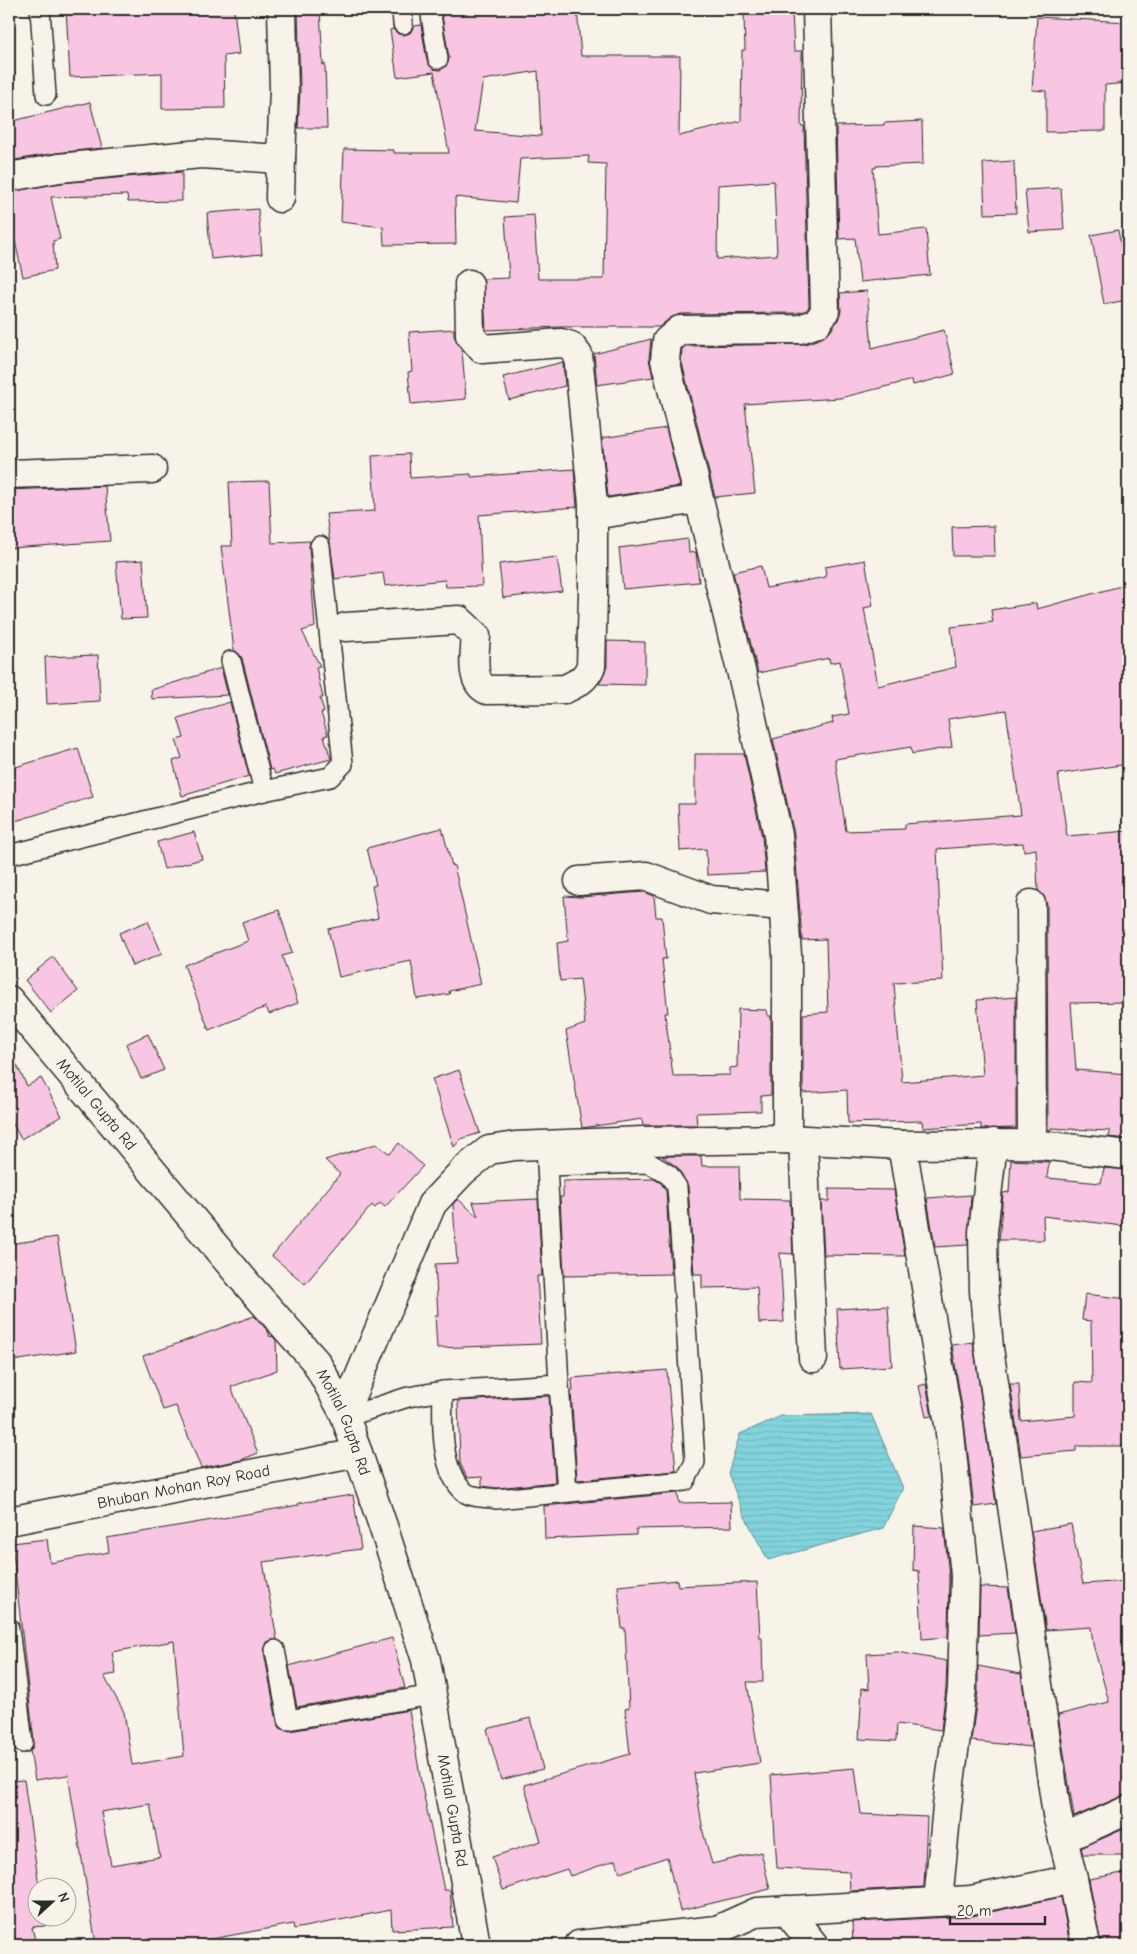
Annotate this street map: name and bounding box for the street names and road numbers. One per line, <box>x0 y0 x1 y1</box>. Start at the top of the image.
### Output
street label: Motilal Gupta Rd <box>53 1055 140 1154</box>
street label: Motilal Gupta Rd <box>313 1366 374 1478</box>
street label: Bhuban Mohan Roy Road <box>96 1461 272 1513</box>
street label: Motilal Gupta Rd <box>434 1753 471 1868</box>

